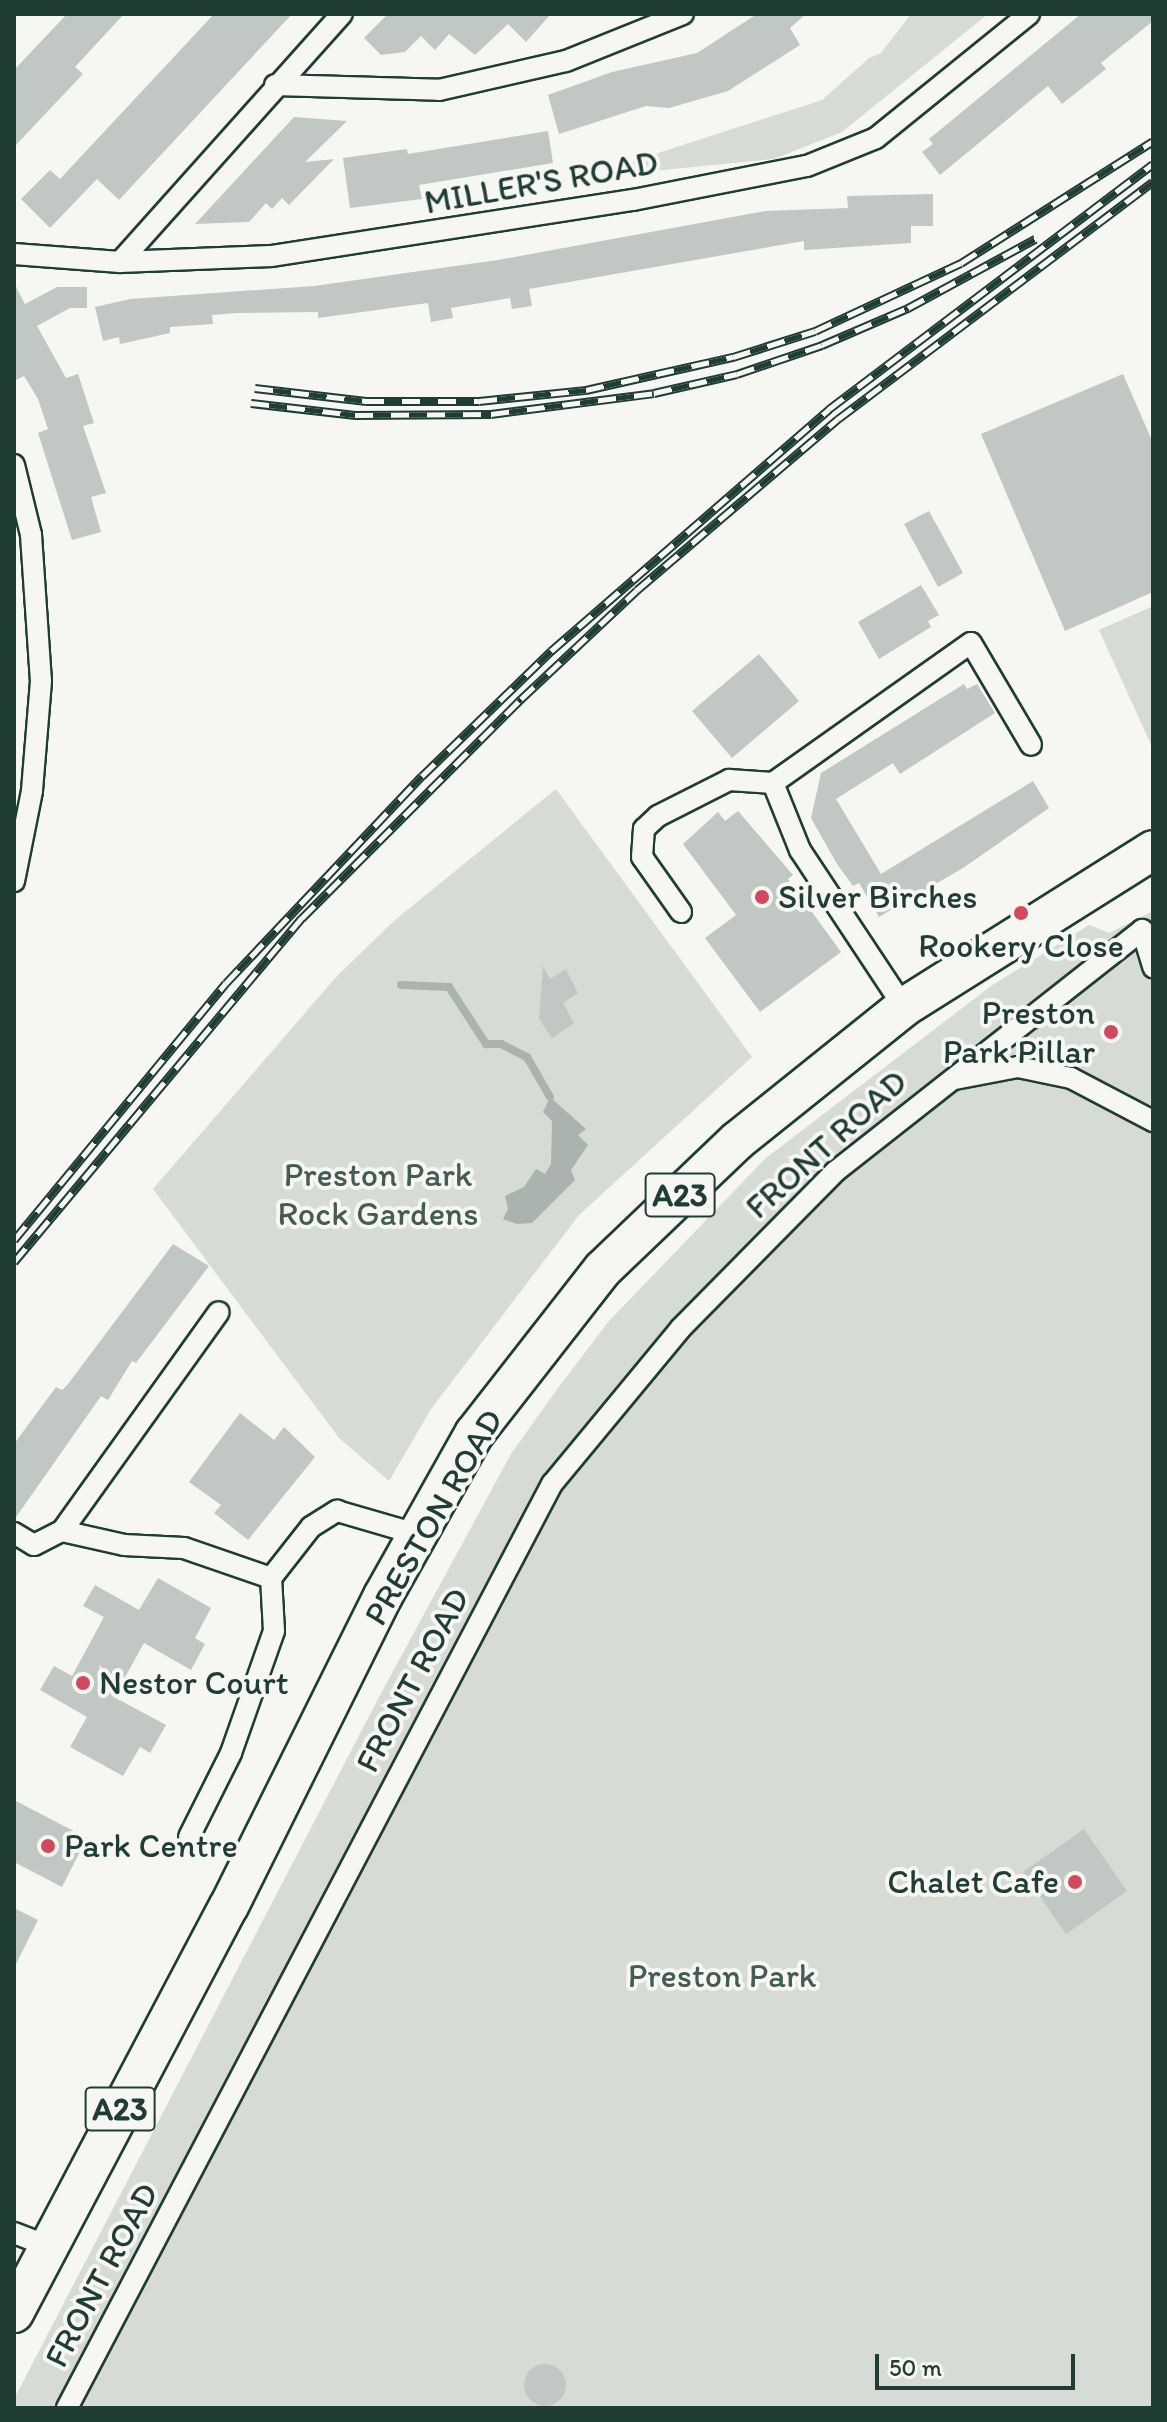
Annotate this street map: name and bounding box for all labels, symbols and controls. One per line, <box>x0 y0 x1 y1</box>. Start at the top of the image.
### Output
street label: MILLER'S ROAD <box>422 142 660 222</box>
place label: Silver Birches <box>778 877 977 917</box>
marker: Silver Birches <box>753 888 771 906</box>
marker: Rookery Close <box>1012 904 1030 922</box>
place label: Rookery Close <box>918 926 1124 966</box>
place label: Preston Park Pillar <box>943 992 1095 1072</box>
marker: Preston Park Pillar <box>1102 1023 1120 1041</box>
street label: FRONT ROAD <box>738 1061 914 1227</box>
park label: Preston Park Rock Gardens <box>277 1154 479 1234</box>
road number: A23 <box>644 1167 716 1223</box>
street label: PRESTON ROAD <box>355 1402 511 1632</box>
street label: FRONT ROAD <box>347 1582 477 1778</box>
place label: Nestor Court <box>99 1663 288 1703</box>
marker: Nestor Court <box>74 1674 92 1692</box>
place label: Park Centre <box>64 1826 238 1866</box>
marker: Park Centre <box>39 1837 57 1855</box>
place label: Chalet Cafe <box>887 1862 1059 1902</box>
marker: Chalet Cafe <box>1066 1873 1084 1891</box>
park label: Preston Park <box>628 1956 816 1996</box>
road number: A23 <box>84 2081 156 2137</box>
street label: FRONT ROAD <box>36 2177 166 2373</box>
scale bar <box>879 2338 1079 2388</box>
text: 50 m <box>889 2353 942 2382</box>

